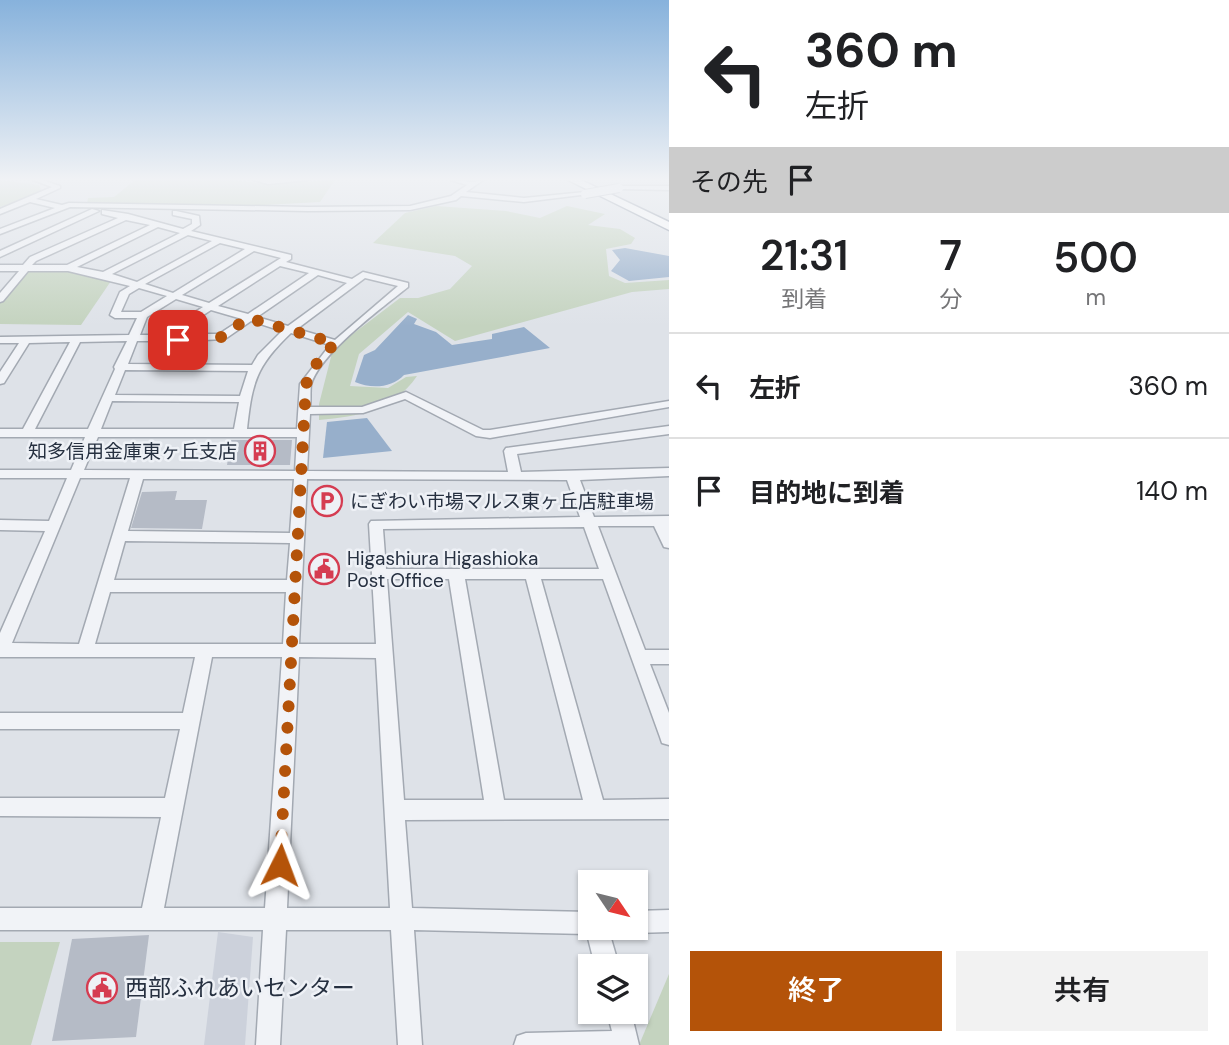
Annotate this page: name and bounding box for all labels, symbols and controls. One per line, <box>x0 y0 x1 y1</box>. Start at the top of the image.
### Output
text: 360 m <box>805 18 958 82</box>
icon: left <box>690 28 781 119</box>
text: 左折 <box>805 85 869 127</box>
icon: arrive <box>782 161 820 199</box>
text: その先 <box>690 165 768 199</box>
text: 21:31 <box>760 228 848 283</box>
text: 7 <box>940 228 962 283</box>
text: 500 <box>1053 230 1138 285</box>
text: m <box>1085 282 1106 312</box>
text: 到着 <box>781 284 827 314</box>
text: 分 <box>939 284 962 314</box>
pin <box>148 310 208 370</box>
icon: arrive <box>159 321 197 359</box>
icon: left <box>690 367 728 405</box>
text: 360 m <box>1128 369 1208 403</box>
text: 左折 <box>749 371 801 405</box>
building icon: 知多信用金庫東ヶ丘支店 <box>243 434 277 468</box>
place label: 知多信用金庫東ヶ丘支店 <box>28 439 237 464</box>
icon: arrive <box>690 472 728 510</box>
text: 140 m <box>1136 474 1208 508</box>
text: 目的地に到着 <box>749 476 905 510</box>
parking icon: にぎわい市場マルス東ヶ丘店駐車場 <box>310 484 344 518</box>
place label: にぎわい市場マルス東ヶ丘店駐車場 <box>350 489 654 514</box>
place label: Higashiura Higashioka Post Office <box>347 546 538 593</box>
public building icon: Higashiura Higashioka Post Office <box>307 552 341 586</box>
position arrow <box>243 828 317 902</box>
north arrow <box>578 870 648 940</box>
map controls <box>578 870 648 1024</box>
button: 終了 <box>690 951 942 1031</box>
button: 共有 <box>956 951 1208 1031</box>
button: layers <box>578 954 648 1024</box>
public building icon: 西部ふれあいセンター <box>85 971 119 1005</box>
place label: 西部ふれあいセンター <box>125 973 355 1003</box>

